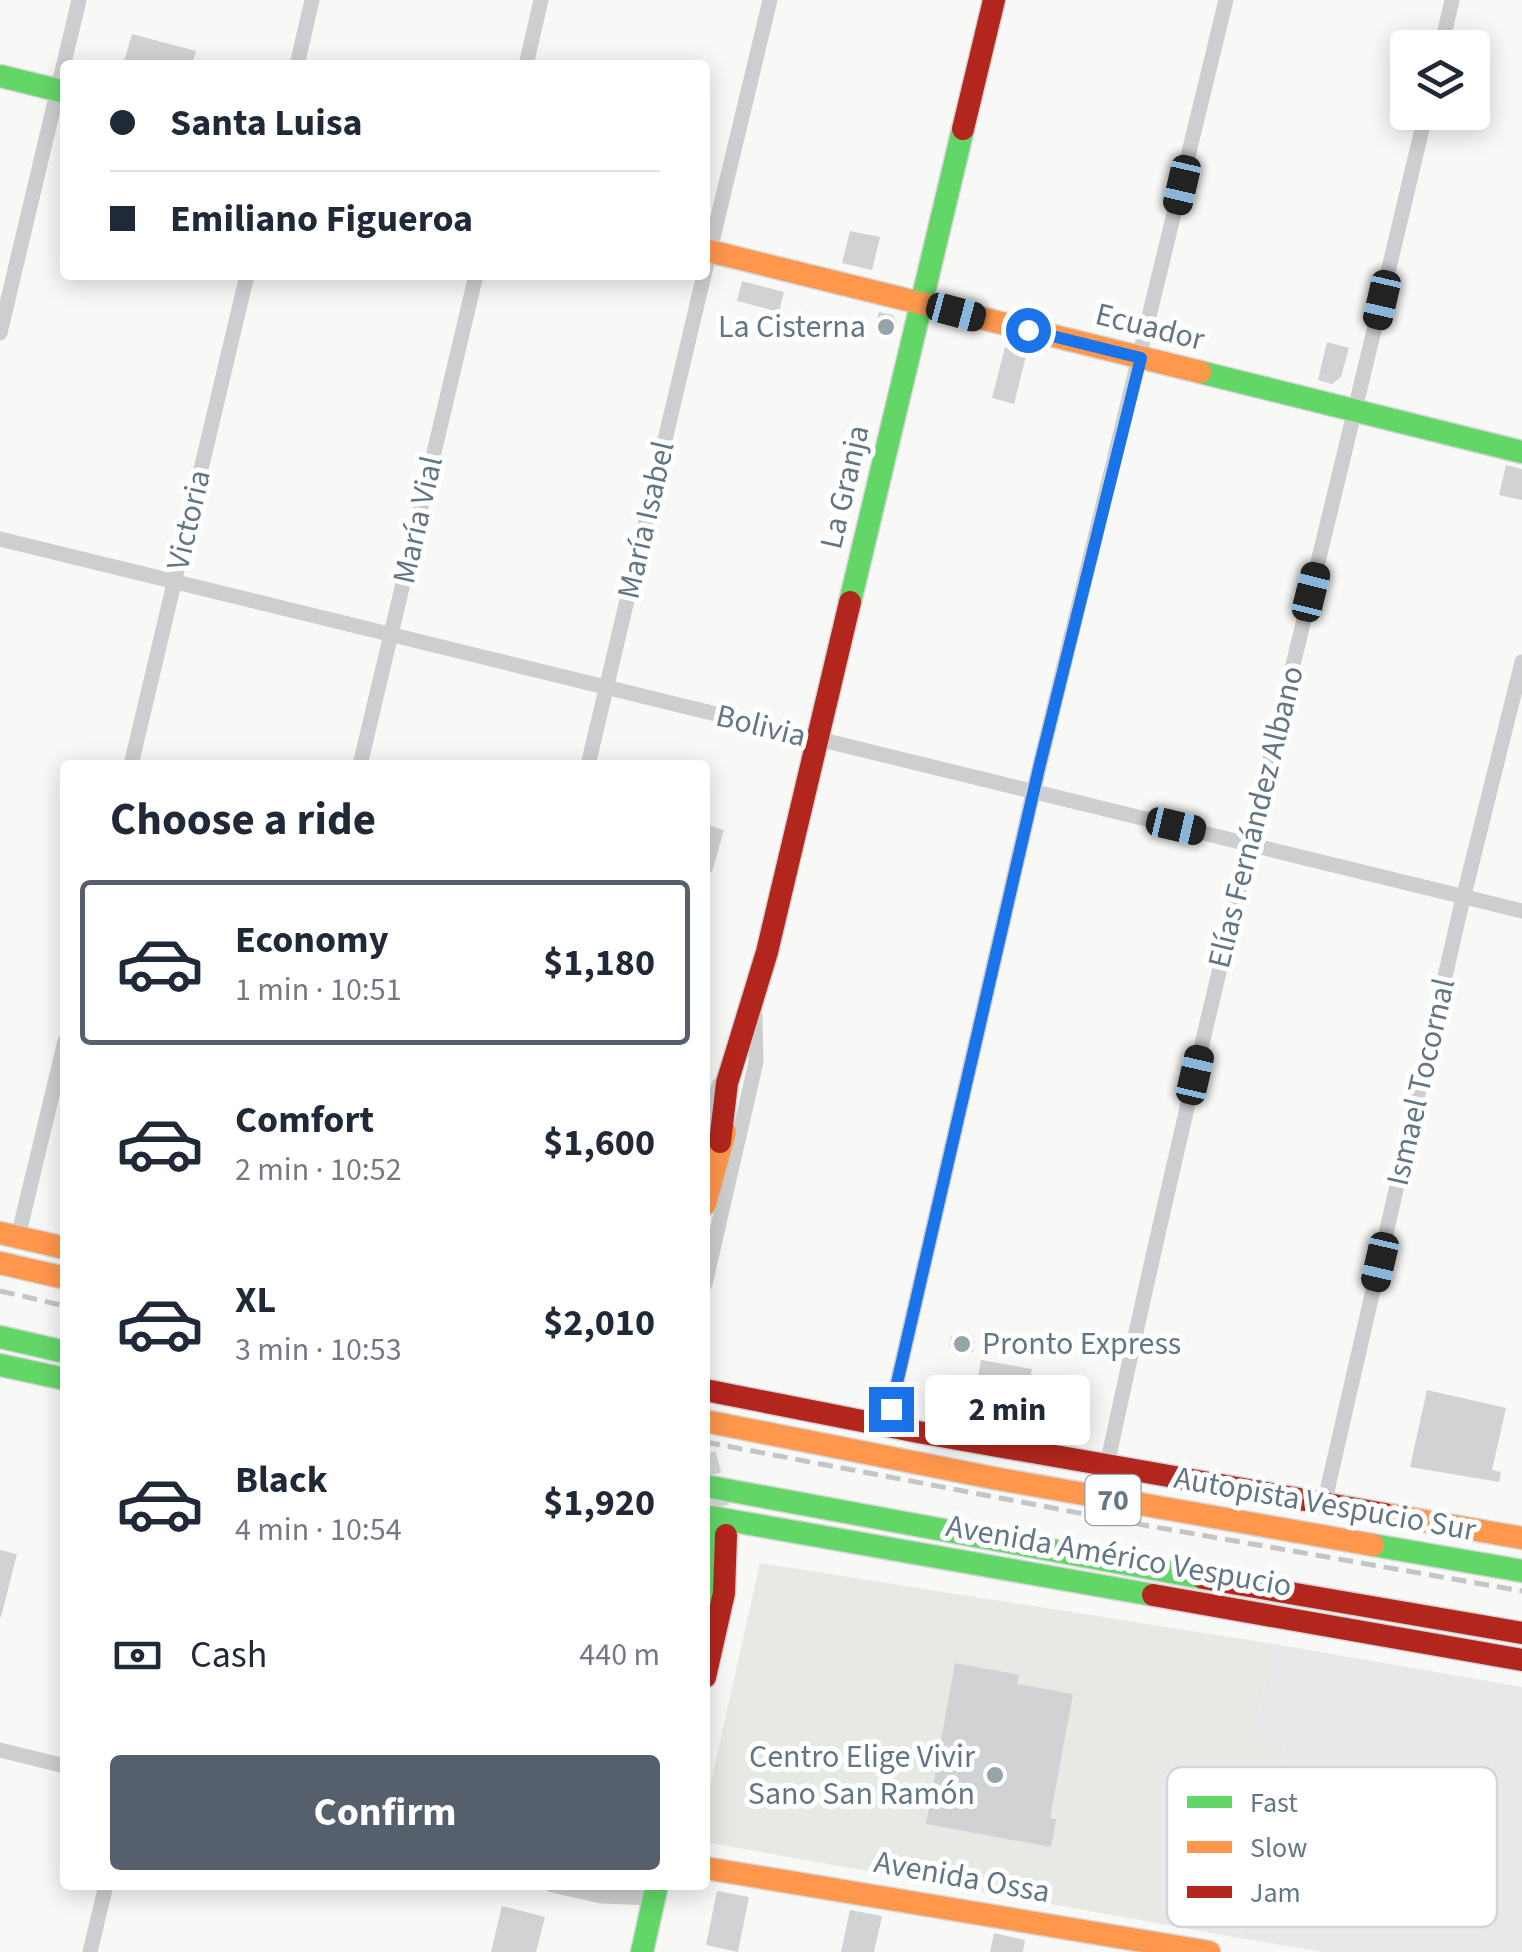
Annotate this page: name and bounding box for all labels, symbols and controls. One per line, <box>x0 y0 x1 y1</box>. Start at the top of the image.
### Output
map controls <box>1390 30 1490 130</box>
button: layers <box>1390 30 1490 130</box>
text: Santa Luisa <box>170 96 363 150</box>
car <box>1161 152 1203 218</box>
text: Emiliano Figueroa <box>170 192 473 246</box>
car <box>1361 267 1403 333</box>
car <box>923 290 989 334</box>
street label: Ecuador <box>1091 291 1210 363</box>
place label: La Cisterna <box>718 304 866 350</box>
route start <box>1006 308 1051 353</box>
marker: La Cisterna <box>875 316 897 338</box>
street label: La Granja <box>808 421 882 553</box>
street label: María Isabel <box>606 437 686 603</box>
street label: María Vial <box>381 452 455 588</box>
street label: Victoria <box>155 465 223 575</box>
car <box>1289 559 1333 625</box>
street label: Elías Fernández Albano <box>1196 661 1316 973</box>
street label: Bolivia <box>711 693 811 759</box>
text: Choose a ride <box>110 788 376 852</box>
car <box>1143 805 1209 847</box>
text: Economy <box>235 913 388 967</box>
icon: car <box>115 918 205 1008</box>
text: $1,180 <box>543 936 655 990</box>
text: 1 min · 10:51 <box>235 967 402 1013</box>
street label: Ismael Tocornal <box>1375 974 1467 1190</box>
car <box>1174 1042 1216 1108</box>
text: Comfort <box>235 1093 374 1147</box>
icon: car <box>115 1098 205 1188</box>
text: $1,600 <box>543 1116 655 1170</box>
text: 2 min · 10:52 <box>235 1147 402 1193</box>
car <box>1359 1229 1401 1295</box>
text: XL <box>235 1273 276 1327</box>
icon: car <box>115 1278 205 1368</box>
text: $2,010 <box>543 1296 655 1350</box>
place label: Pronto Express <box>982 1321 1181 1367</box>
text: 3 min · 10:53 <box>235 1327 402 1373</box>
marker: Pronto Express <box>951 1333 973 1355</box>
callout: 2 min <box>926 1374 1091 1444</box>
route end <box>869 1387 914 1432</box>
text: 2 min <box>969 1387 1046 1433</box>
text: Black <box>235 1453 328 1507</box>
street label: Autopista Vespucio Sur <box>1171 1455 1480 1553</box>
icon: car <box>115 1458 205 1548</box>
road number: 70 <box>1086 1475 1140 1525</box>
text: $1,920 <box>543 1476 655 1530</box>
street label: Avenida Américo Vespucio <box>943 1503 1295 1609</box>
text: 4 min · 10:54 <box>235 1507 402 1553</box>
icon: cash <box>110 1628 165 1683</box>
text: Cash <box>190 1628 267 1682</box>
text: 440 m <box>579 1632 660 1678</box>
place label: Centro Elige Vivir Sano San Ramón <box>748 1734 976 1817</box>
button: Confirm <box>110 1755 660 1870</box>
marker: Centro Elige Vivir Sano San Ramón <box>984 1764 1006 1786</box>
legend <box>1167 1767 1497 1927</box>
text: Fast <box>1250 1783 1298 1823</box>
text: Slow <box>1250 1828 1307 1868</box>
street label: Avenida Ossa <box>871 1839 1053 1915</box>
text: Jam <box>1250 1873 1301 1913</box>

